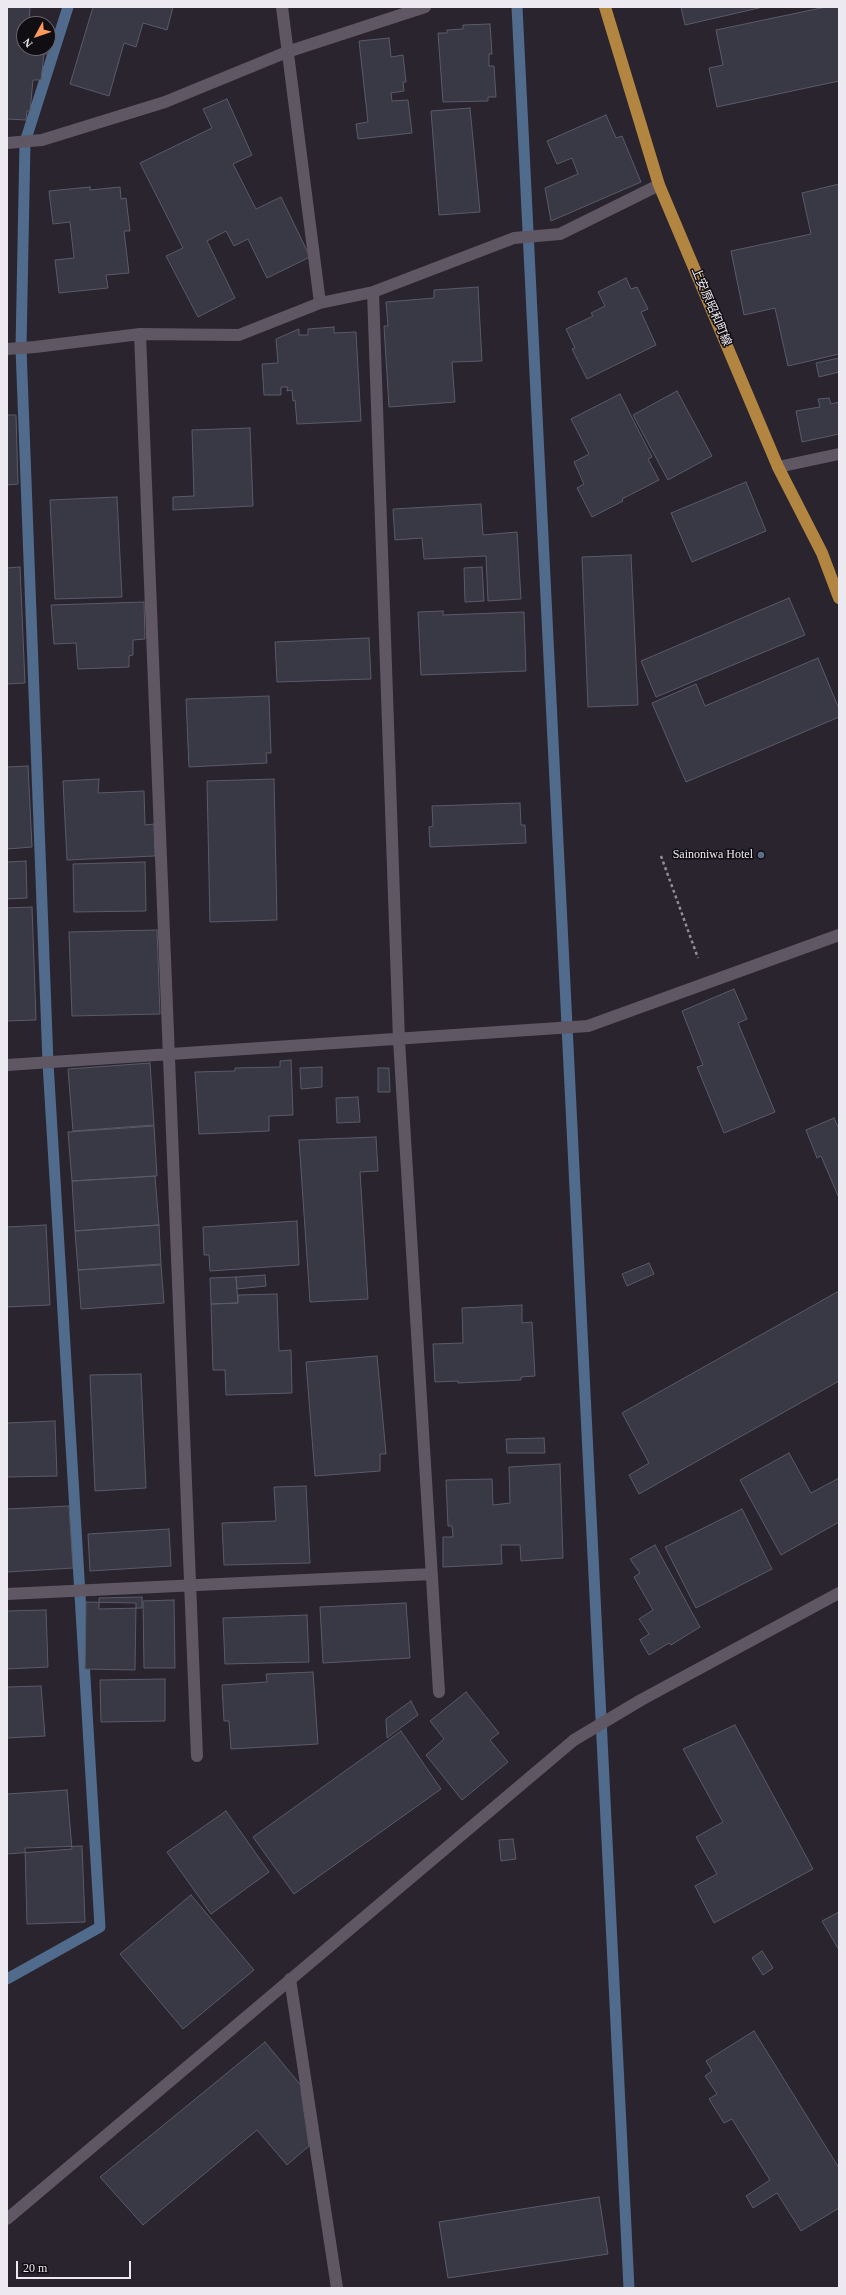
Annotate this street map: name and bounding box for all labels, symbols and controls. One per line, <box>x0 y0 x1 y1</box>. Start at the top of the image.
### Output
north arrow <box>16 16 56 56</box>
text: N <box>20 36 35 50</box>
street label: 上安原昭和町線 <box>688 266 734 348</box>
place label: Sainoniwa Hotel <box>673 848 753 862</box>
marker: Sainoniwa Hotel <box>756 850 766 860</box>
scale bar <box>18 2253 133 2279</box>
text: 20 m <box>23 2261 47 2275</box>

